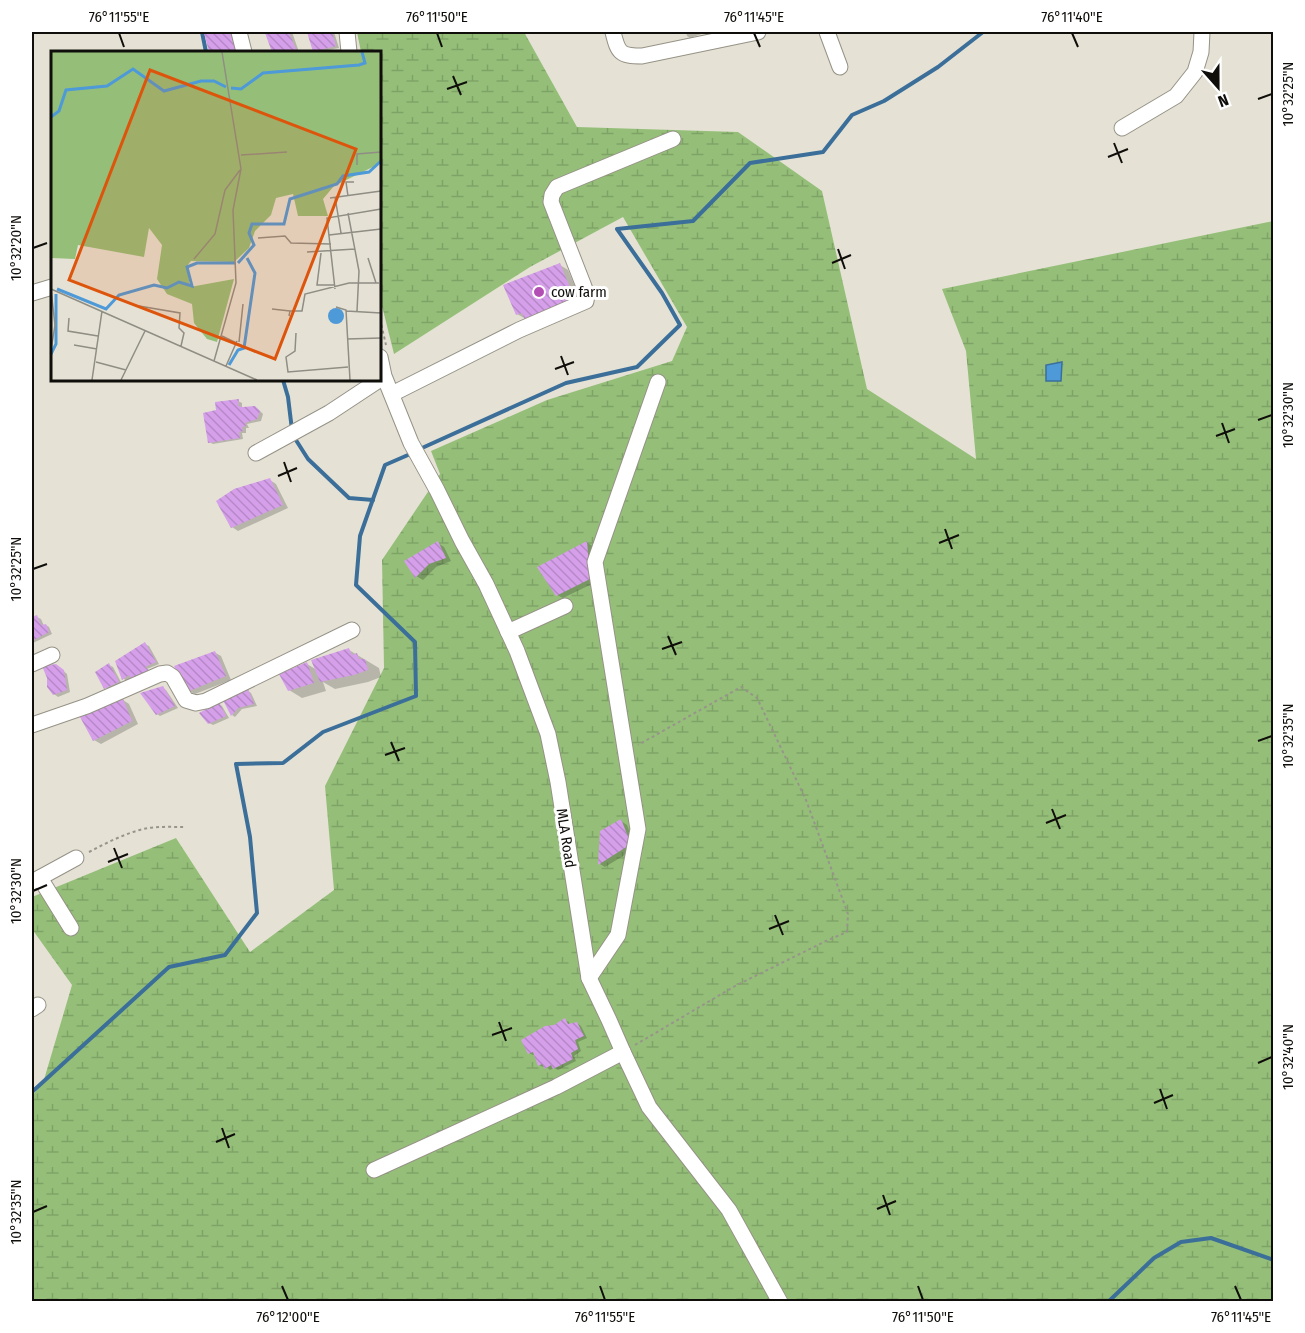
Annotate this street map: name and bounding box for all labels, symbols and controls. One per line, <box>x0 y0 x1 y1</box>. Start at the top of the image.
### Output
text: 76°11'55"E <box>89 8 149 26</box>
text: 76°11'50"E <box>406 8 468 26</box>
text: 76°11'45"E <box>724 8 784 26</box>
text: 76°11'40"E <box>1041 8 1103 26</box>
inset map <box>51 51 381 381</box>
north arrow <box>1188 57 1248 117</box>
text: 10°32'25"N <box>1279 62 1297 126</box>
text: N <box>1215 90 1231 111</box>
text: 10°32'20"N <box>7 215 25 281</box>
place label: cow farm <box>551 283 607 301</box>
marker: cow farm <box>532 285 546 299</box>
text: 10°32'30"N <box>1279 382 1297 448</box>
text: 10°32'25"N <box>7 537 25 601</box>
text: 10°32'35"N <box>1279 704 1297 768</box>
street label: MLA Road <box>552 807 580 869</box>
text: 10°32'30"N <box>7 858 25 924</box>
text: 10°32'40"N <box>1279 1024 1297 1090</box>
text: 10°32'35"N <box>7 1180 25 1244</box>
text: 76°12'00"E <box>256 1308 320 1326</box>
text: 76°11'55"E <box>575 1308 635 1326</box>
text: 76°11'50"E <box>892 1308 954 1326</box>
text: 76°11'45"E <box>1211 1308 1271 1326</box>

